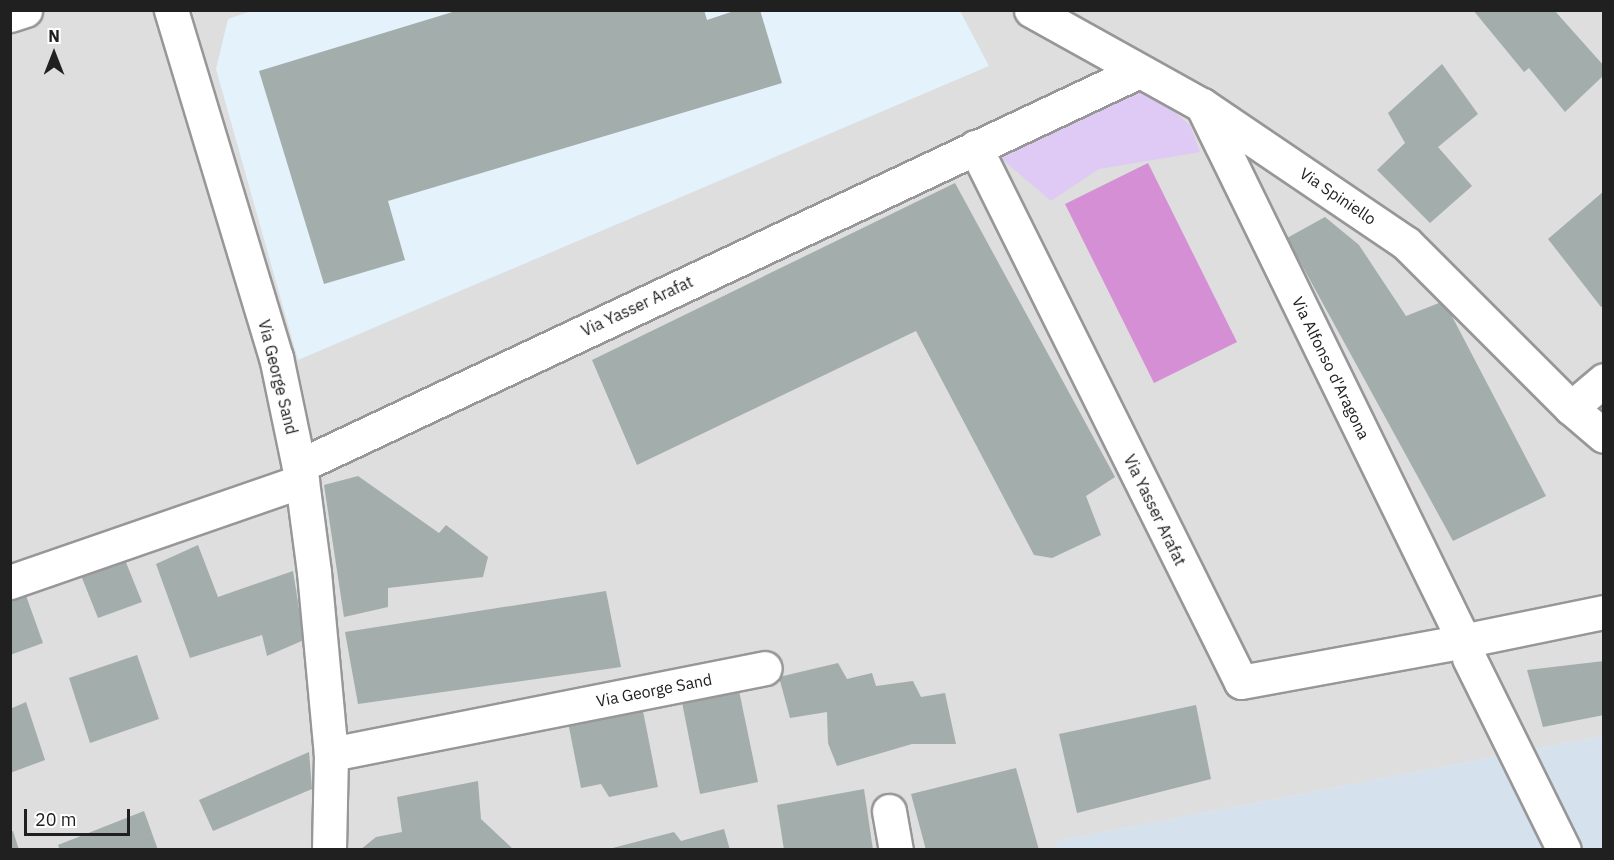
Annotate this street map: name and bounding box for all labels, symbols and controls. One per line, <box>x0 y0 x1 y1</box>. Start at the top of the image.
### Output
north arrow <box>24 24 84 84</box>
text: N <box>48 26 60 46</box>
street label: Via Spiniello <box>1296 163 1380 229</box>
street label: Via Yasser Arafat <box>578 272 696 340</box>
street label: Via Alfonso d'Aragona <box>1288 294 1374 442</box>
street label: Via George Sand <box>254 318 302 436</box>
street label: Via Yasser Arafat <box>1120 451 1190 569</box>
street label: Via George Sand <box>594 669 714 711</box>
scale bar <box>27 797 134 835</box>
text: 20 m <box>35 808 77 831</box>

